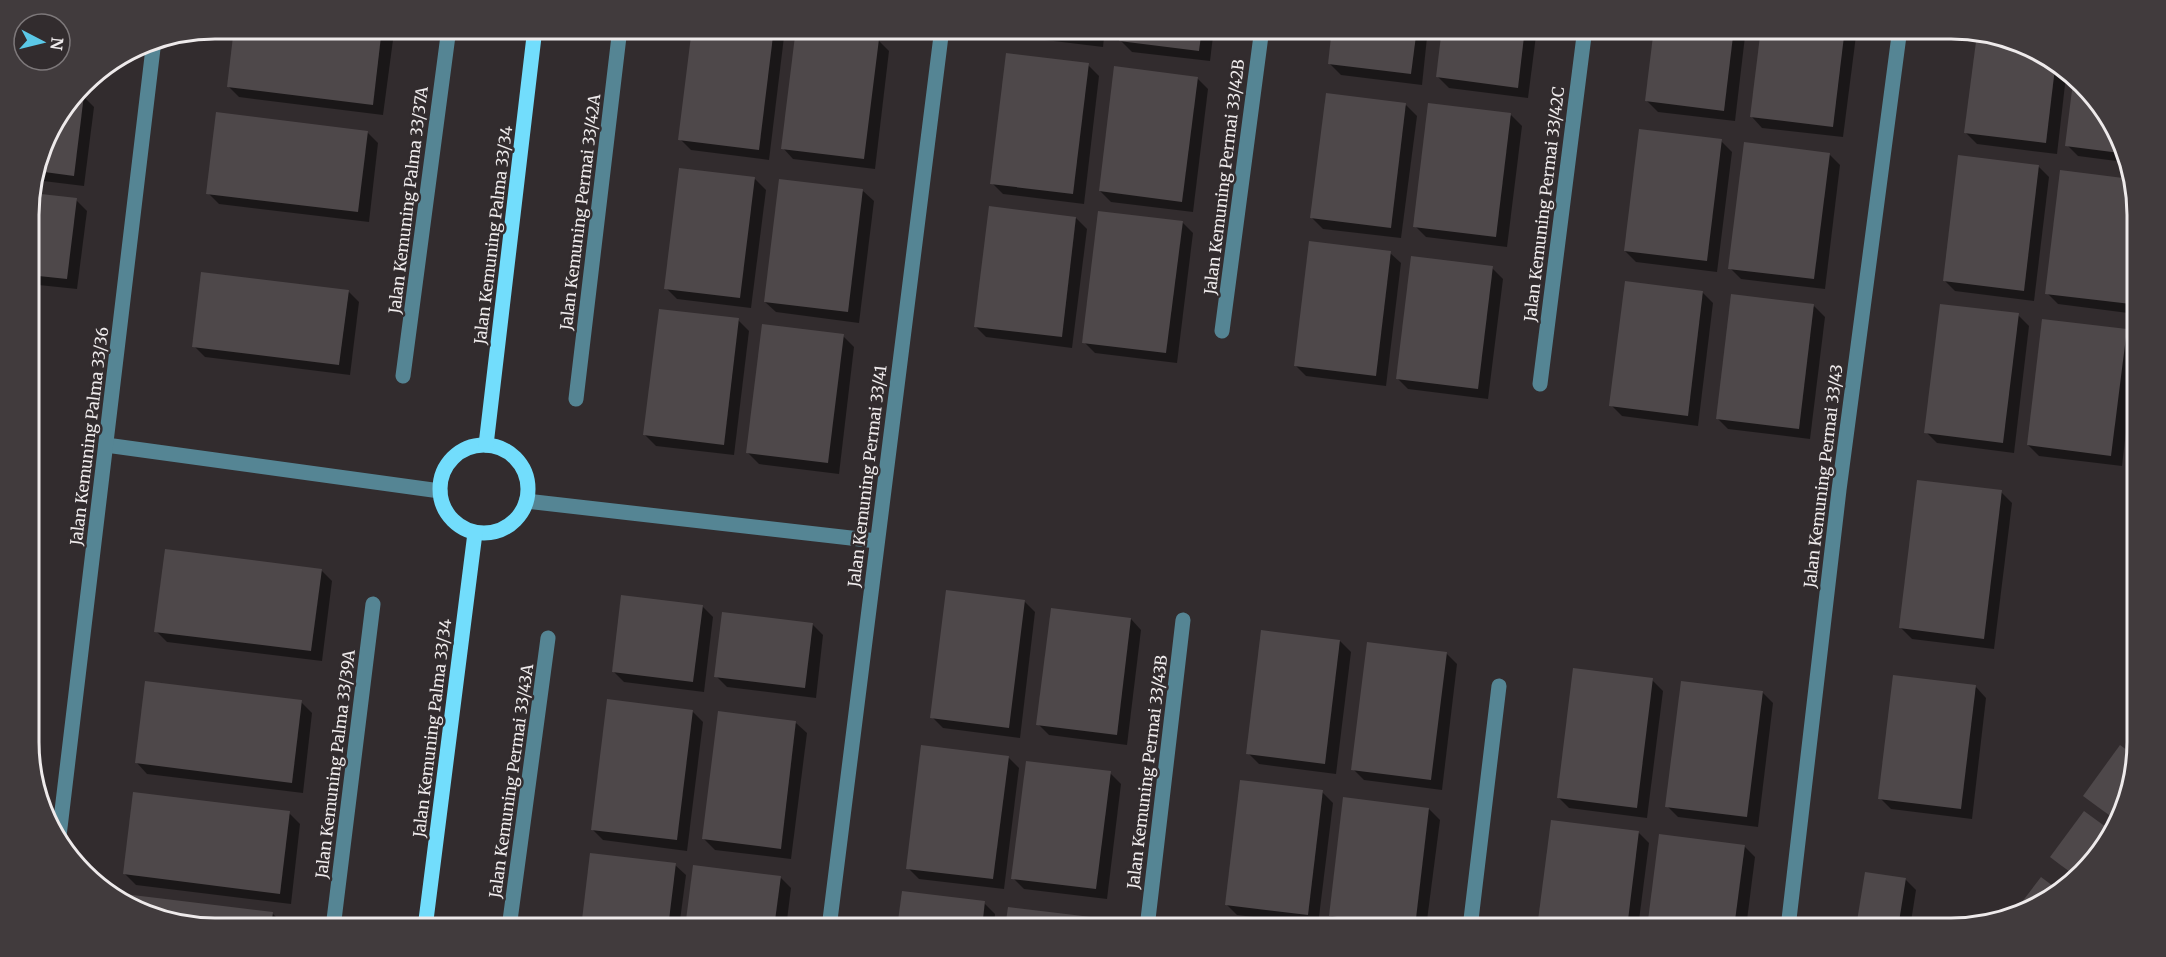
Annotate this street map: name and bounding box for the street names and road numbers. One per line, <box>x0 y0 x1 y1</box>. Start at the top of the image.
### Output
street label: Jalan Kemuning Permai 33/42B <box>1200 58 1248 297</box>
street label: Jalan Kemuning Palma 33/37A <box>384 85 432 316</box>
street label: Jalan Kemuning Permai 33/42C <box>1520 85 1568 324</box>
street label: Jalan Kemuning Permai 33/42A <box>555 92 604 332</box>
street label: Jalan Kemuning Palma 33/34 <box>470 124 516 346</box>
street label: Jalan Kemuning Palma 33/36 <box>66 325 112 547</box>
street label: Jalan Kemuning Permai 33/43 <box>1799 363 1847 590</box>
street label: Jalan Kemuning Permai 33/41 <box>843 364 891 589</box>
street label: Jalan Kemuning Palma 33/34 <box>409 617 455 839</box>
street label: Jalan Kemuning Palma 33/39A <box>311 648 359 880</box>
street label: Jalan Kemuning Permai 33/43B <box>1123 654 1171 891</box>
street label: Jalan Kemuning Permai 33/43A <box>485 662 537 900</box>

